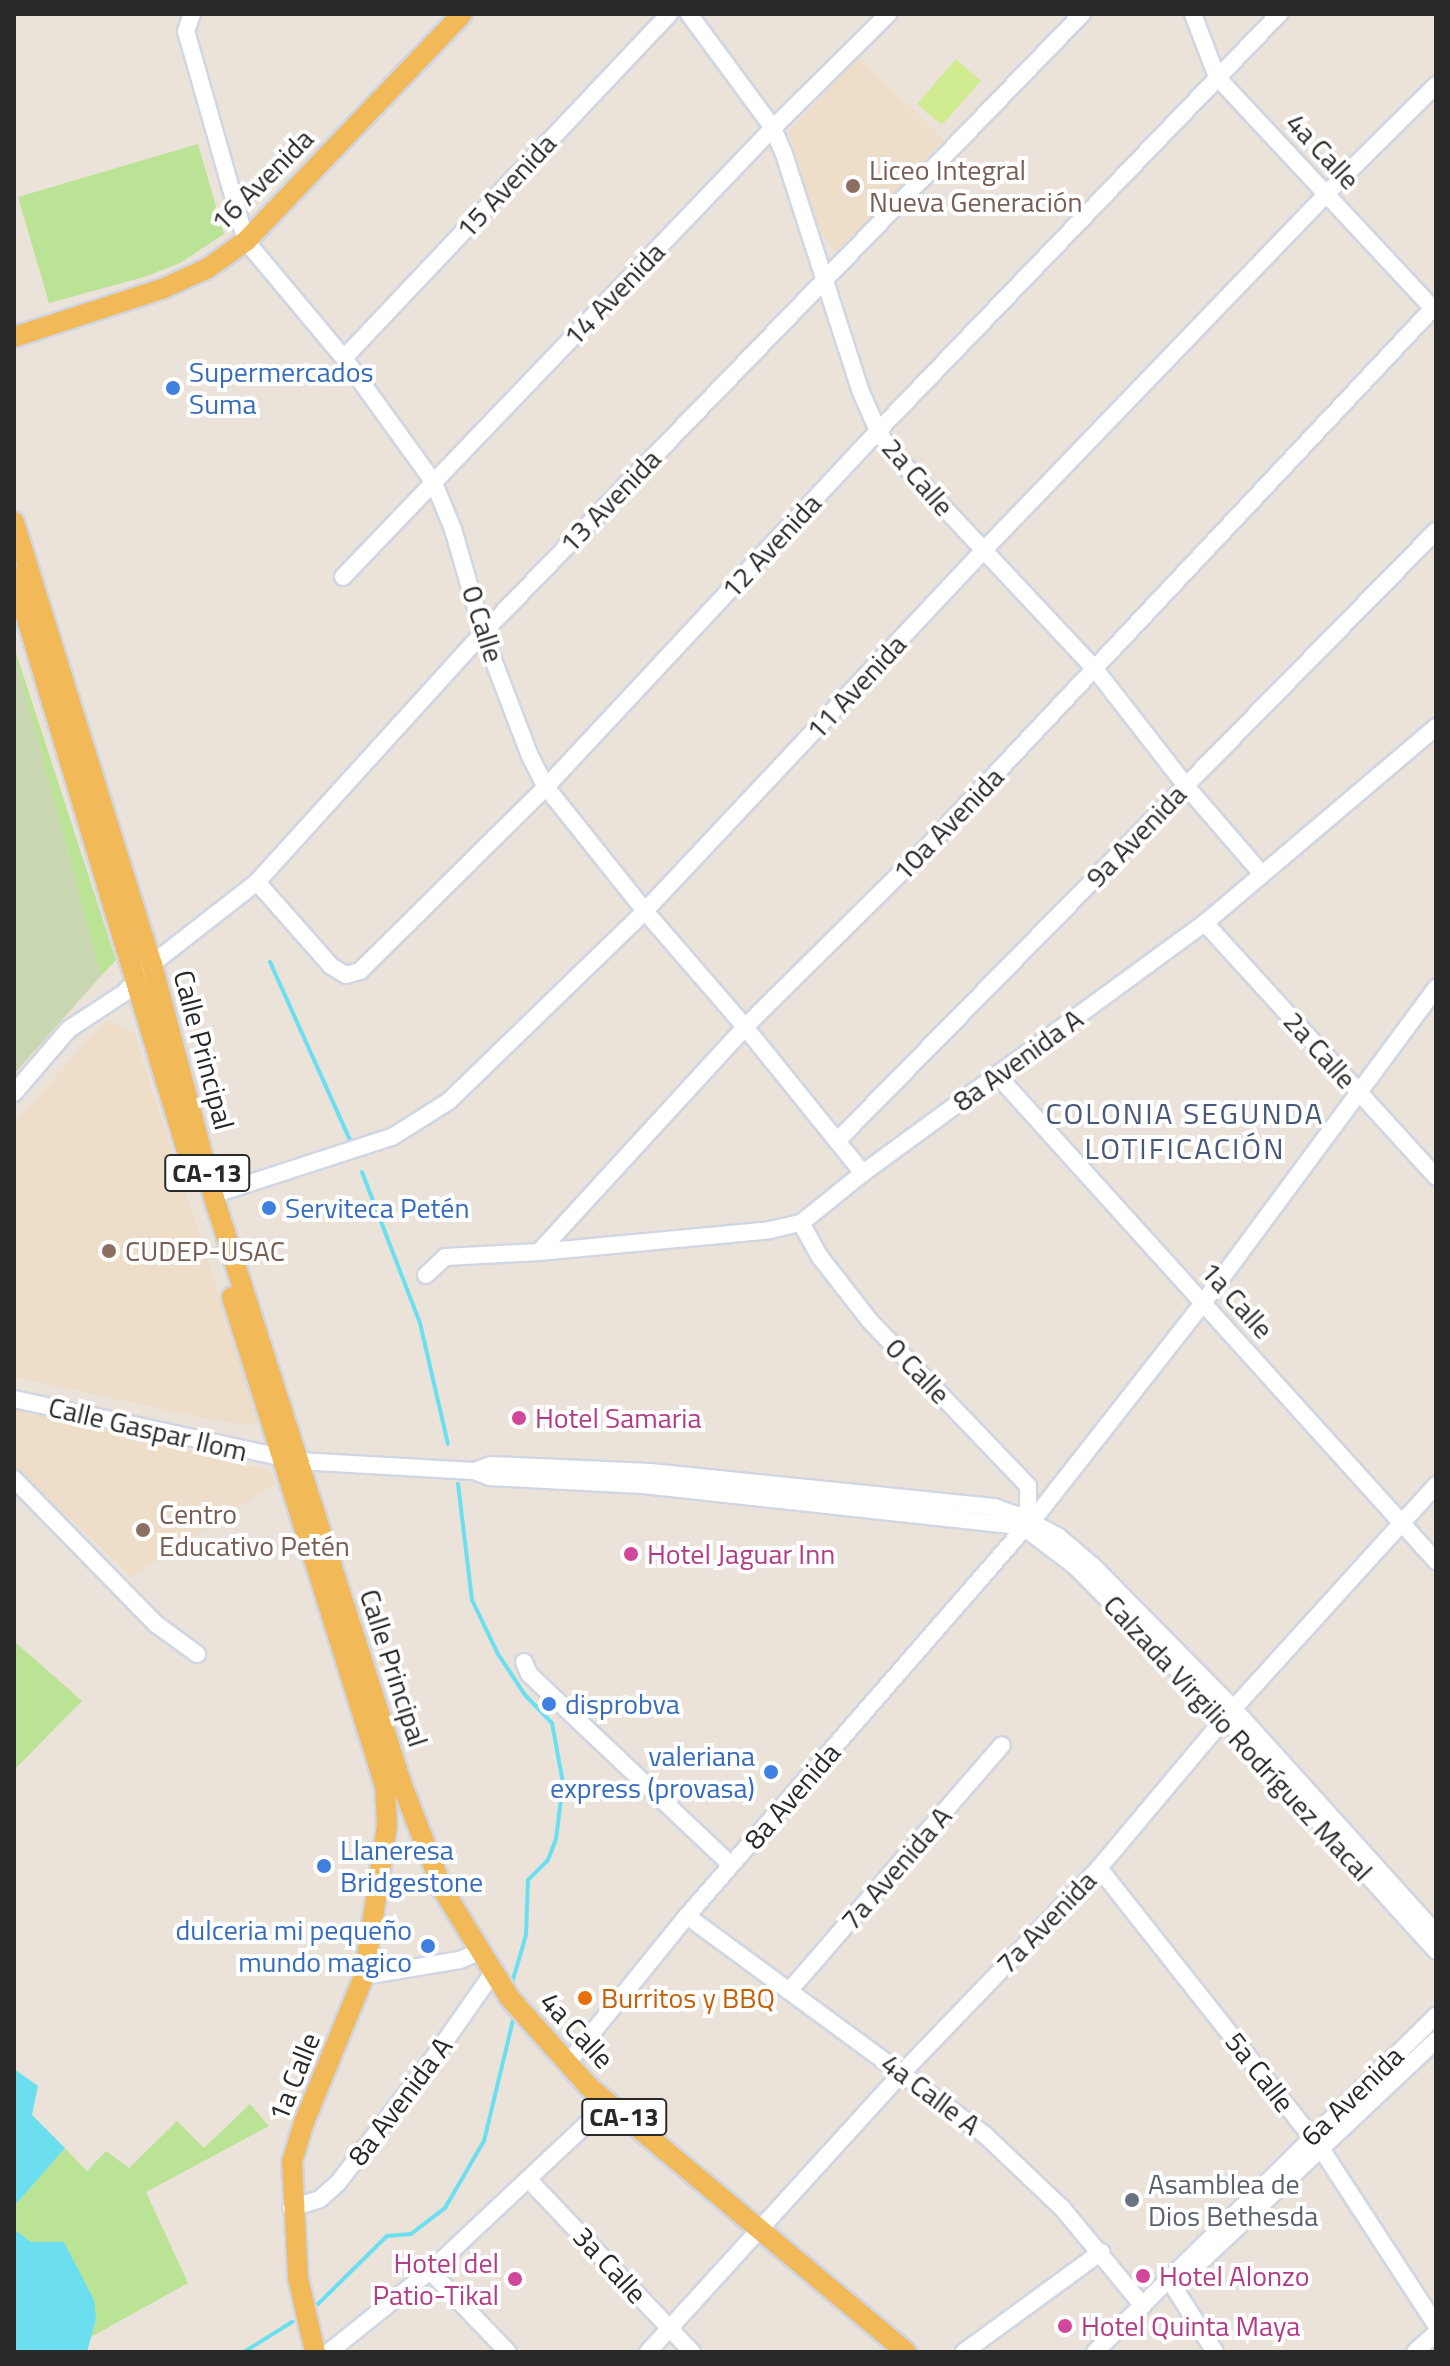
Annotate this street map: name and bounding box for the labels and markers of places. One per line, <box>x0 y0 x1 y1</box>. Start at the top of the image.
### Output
place label: Liceo Integral Nueva Generación <box>869 153 1083 219</box>
marker: Liceo Integral Nueva Generación <box>844 177 862 195</box>
place label: Supermercados Suma <box>189 355 373 421</box>
marker: Supermercados Suma <box>164 379 182 397</box>
place label: Serviteca Petén <box>285 1191 470 1225</box>
marker: Serviteca Petén <box>260 1199 278 1217</box>
place label: CUDEP-USAC <box>125 1234 285 1268</box>
marker: CUDEP-USAC <box>100 1242 118 1260</box>
place label: Hotel Samaria <box>535 1401 702 1435</box>
marker: Hotel Samaria <box>510 1409 528 1427</box>
place label: Centro Educativo Petén <box>159 1497 350 1563</box>
marker: Centro Educativo Petén <box>134 1521 152 1539</box>
place label: Hotel Jaguar Inn <box>647 1537 835 1571</box>
marker: Hotel Jaguar Inn <box>622 1545 640 1563</box>
place label: disprobva <box>565 1687 680 1721</box>
marker: disprobva <box>540 1695 558 1713</box>
place label: valeriana express (provasa) <box>550 1739 755 1805</box>
marker: valeriana express (provasa) <box>762 1763 780 1781</box>
place label: Llaneresa Bridgestone <box>340 1833 483 1899</box>
marker: Llaneresa Bridgestone <box>315 1857 333 1875</box>
place label: dulceria mi pequeño mundo magico <box>176 1913 412 1979</box>
marker: dulceria mi pequeño mundo magico <box>419 1937 437 1955</box>
place label: Burritos y BBQ <box>601 1981 775 2015</box>
marker: Burritos y BBQ <box>576 1989 594 2007</box>
place label: Asamblea de Dios Bethesda <box>1148 2167 1318 2233</box>
marker: Asamblea de Dios Bethesda <box>1123 2191 1141 2209</box>
place label: Hotel del Patio-Tikal <box>373 2246 499 2312</box>
place label: Hotel Alonzo <box>1159 2259 1309 2293</box>
marker: Hotel Alonzo <box>1134 2267 1152 2285</box>
marker: Hotel del Patio-Tikal <box>506 2270 524 2288</box>
place label: Hotel Quinta Maya <box>1081 2309 1300 2343</box>
marker: Hotel Quinta Maya <box>1056 2317 1074 2335</box>

